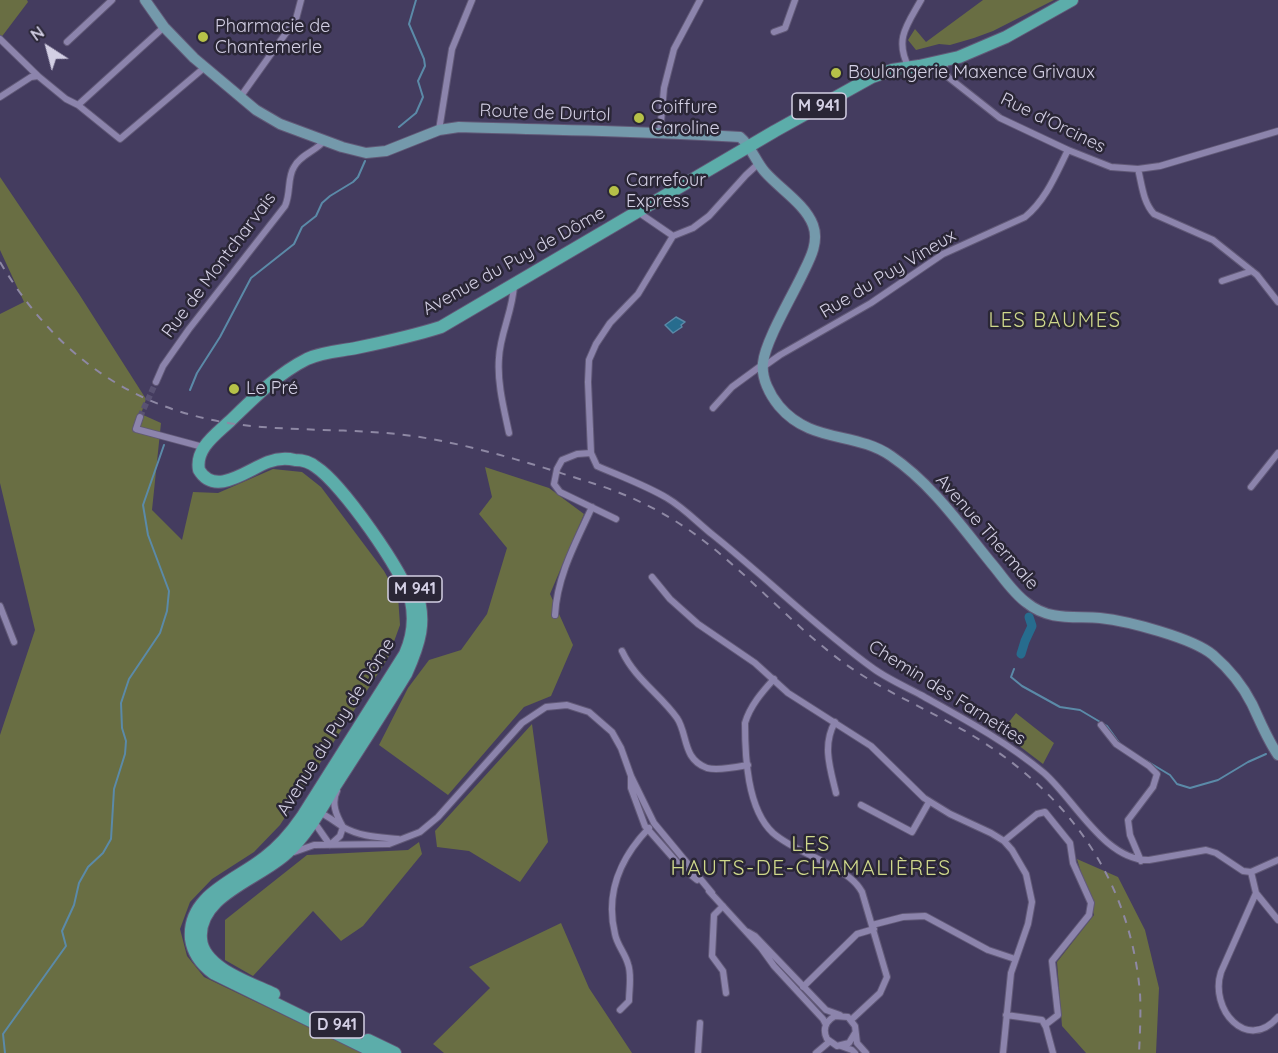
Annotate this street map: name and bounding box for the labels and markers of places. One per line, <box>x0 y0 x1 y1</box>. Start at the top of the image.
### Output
place label: Pharmacie de Chantemerle <box>215 16 330 58</box>
marker: Pharmacie de Chantemerle <box>196 30 210 44</box>
place label: Boulangerie Maxence Grivaux <box>848 62 1095 84</box>
marker: Boulangerie Maxence Grivaux <box>829 66 843 80</box>
place label: Coiffure Caroline <box>651 97 720 140</box>
marker: Coiffure Caroline <box>632 111 646 125</box>
place label: Carrefour Express <box>626 170 706 213</box>
marker: Carrefour Express <box>607 184 621 198</box>
place label: Le Pré <box>246 378 298 400</box>
marker: Le Pré <box>227 382 241 396</box>

